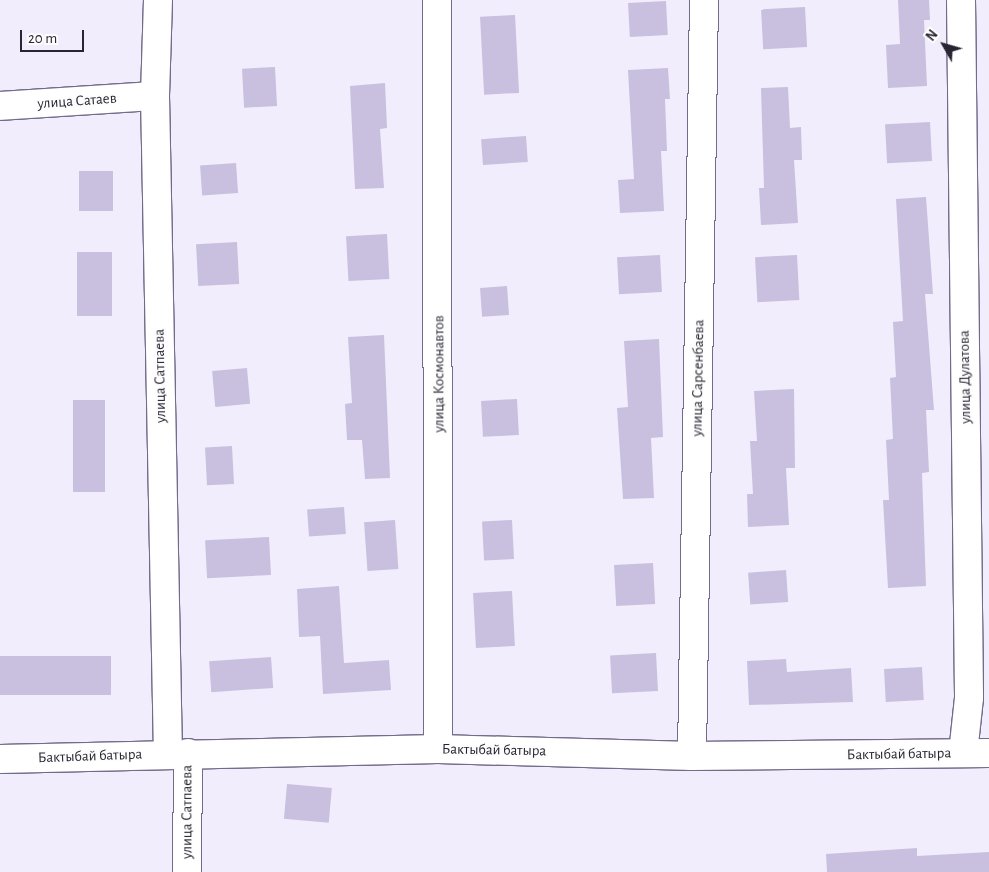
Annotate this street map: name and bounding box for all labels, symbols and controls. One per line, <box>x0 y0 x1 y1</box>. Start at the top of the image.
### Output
scale bar <box>22 20 86 52</box>
north arrow <box>919 20 969 70</box>
text: N <box>924 28 941 44</box>
text: 20 m <box>28 31 57 46</box>
street label: улица Сатаев <box>37 89 117 113</box>
street label: улица Космонавтов <box>430 315 448 433</box>
street label: улица Сарсенбаева <box>688 319 708 437</box>
street label: улица Сатпаева <box>150 329 170 423</box>
street label: улица Дулатова <box>955 330 975 424</box>
street label: Бактыбай батыра <box>442 740 546 760</box>
street label: Бактыбай батыра <box>847 744 951 764</box>
street label: Бактыбай батыра <box>37 745 143 767</box>
street label: улица Сатпаева <box>178 765 196 859</box>

